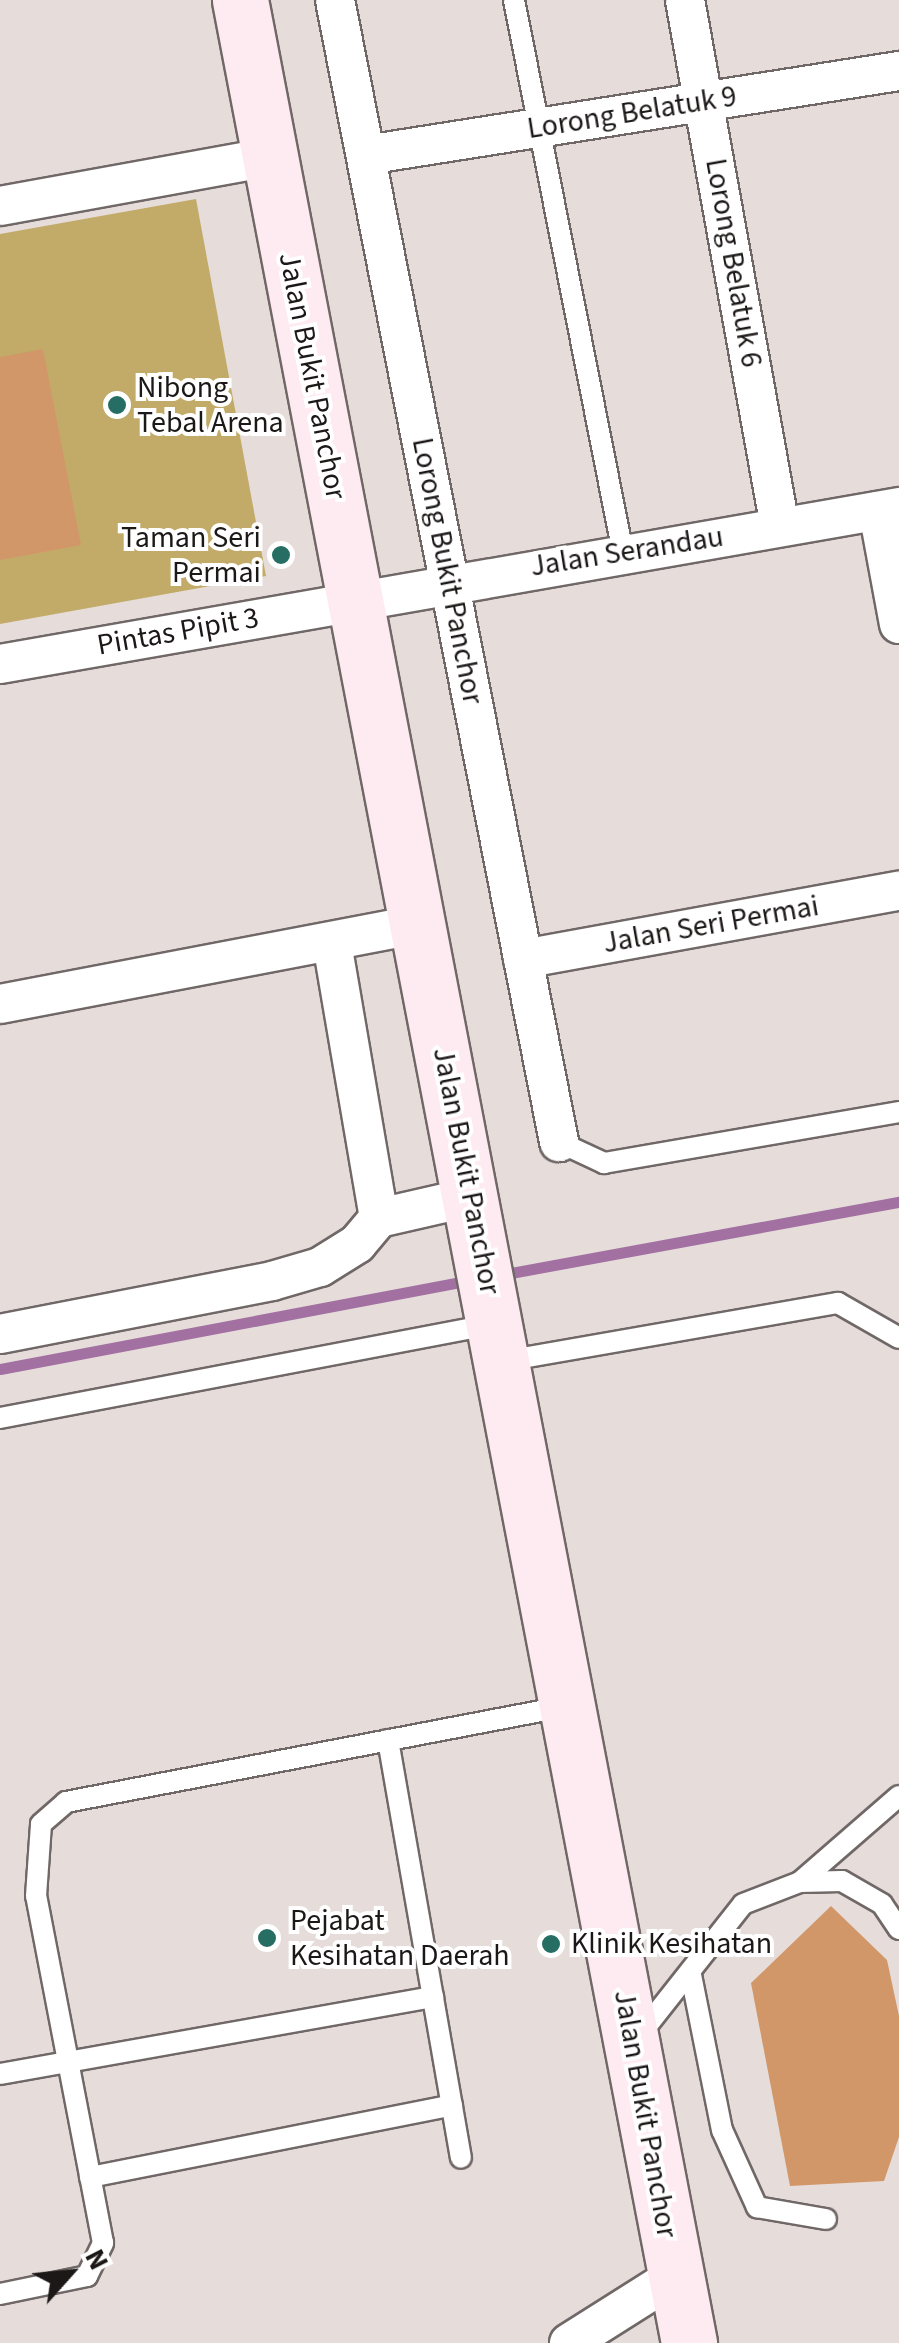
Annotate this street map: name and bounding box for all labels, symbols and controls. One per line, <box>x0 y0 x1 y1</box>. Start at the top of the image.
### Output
street label: Lorong Belatuk 9 <box>525 79 739 147</box>
street label: Lorong Belatuk 6 <box>697 156 769 370</box>
street label: Jalan Bukit Panchor <box>270 249 354 503</box>
place label: Nibong Tebal Arena <box>137 370 284 440</box>
marker: Nibong Tebal Arena <box>106 394 128 416</box>
street label: Lorong Bukit Panchor <box>404 435 490 707</box>
street label: Jalan Serandau <box>528 519 726 585</box>
place label: Taman Seri Permai <box>121 520 261 590</box>
marker: Taman Seri Permai <box>270 544 292 566</box>
street label: Pintas Pipit 3 <box>94 600 262 664</box>
street label: Jalan Seri Permai <box>600 888 822 962</box>
street label: Jalan Bukit Panchor <box>424 1044 508 1298</box>
place label: Pejabat Kesihatan Daerah <box>290 1903 510 1974</box>
marker: Pejabat Kesihatan Daerah <box>254 1925 280 1951</box>
place label: Klinik Kesihatan <box>571 1926 772 1962</box>
marker: Klinik Kesihatan <box>540 1933 562 1955</box>
street label: Jalan Bukit Panchor <box>605 1987 685 2241</box>
north arrow <box>20 2223 120 2323</box>
text: N <box>75 2242 119 2277</box>

